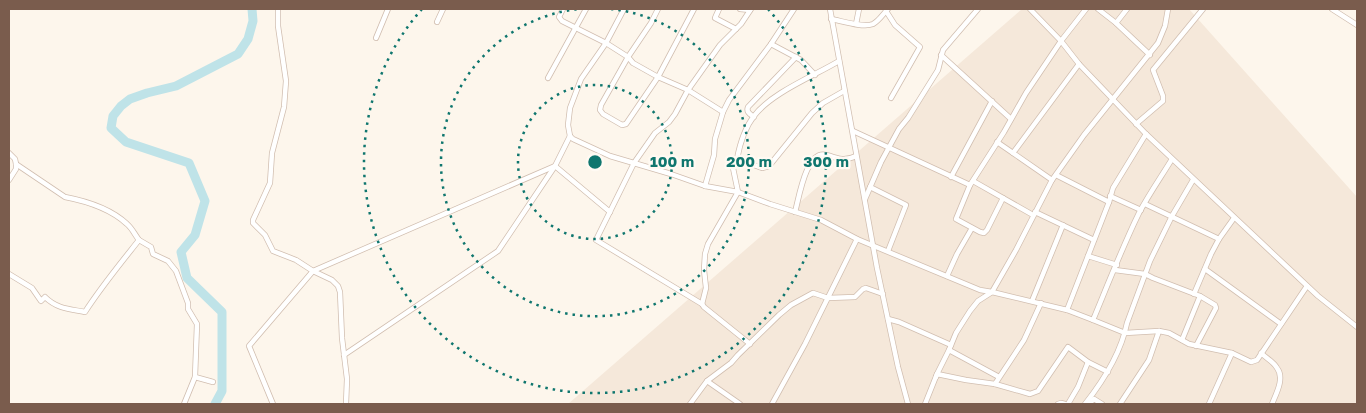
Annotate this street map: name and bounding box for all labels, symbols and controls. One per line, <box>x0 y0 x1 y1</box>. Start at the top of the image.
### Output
text: 100 m <box>650 152 694 170</box>
text: 200 m <box>726 152 772 170</box>
text: 300 m <box>803 152 849 170</box>
centre of rings <box>586 153 604 171</box>

